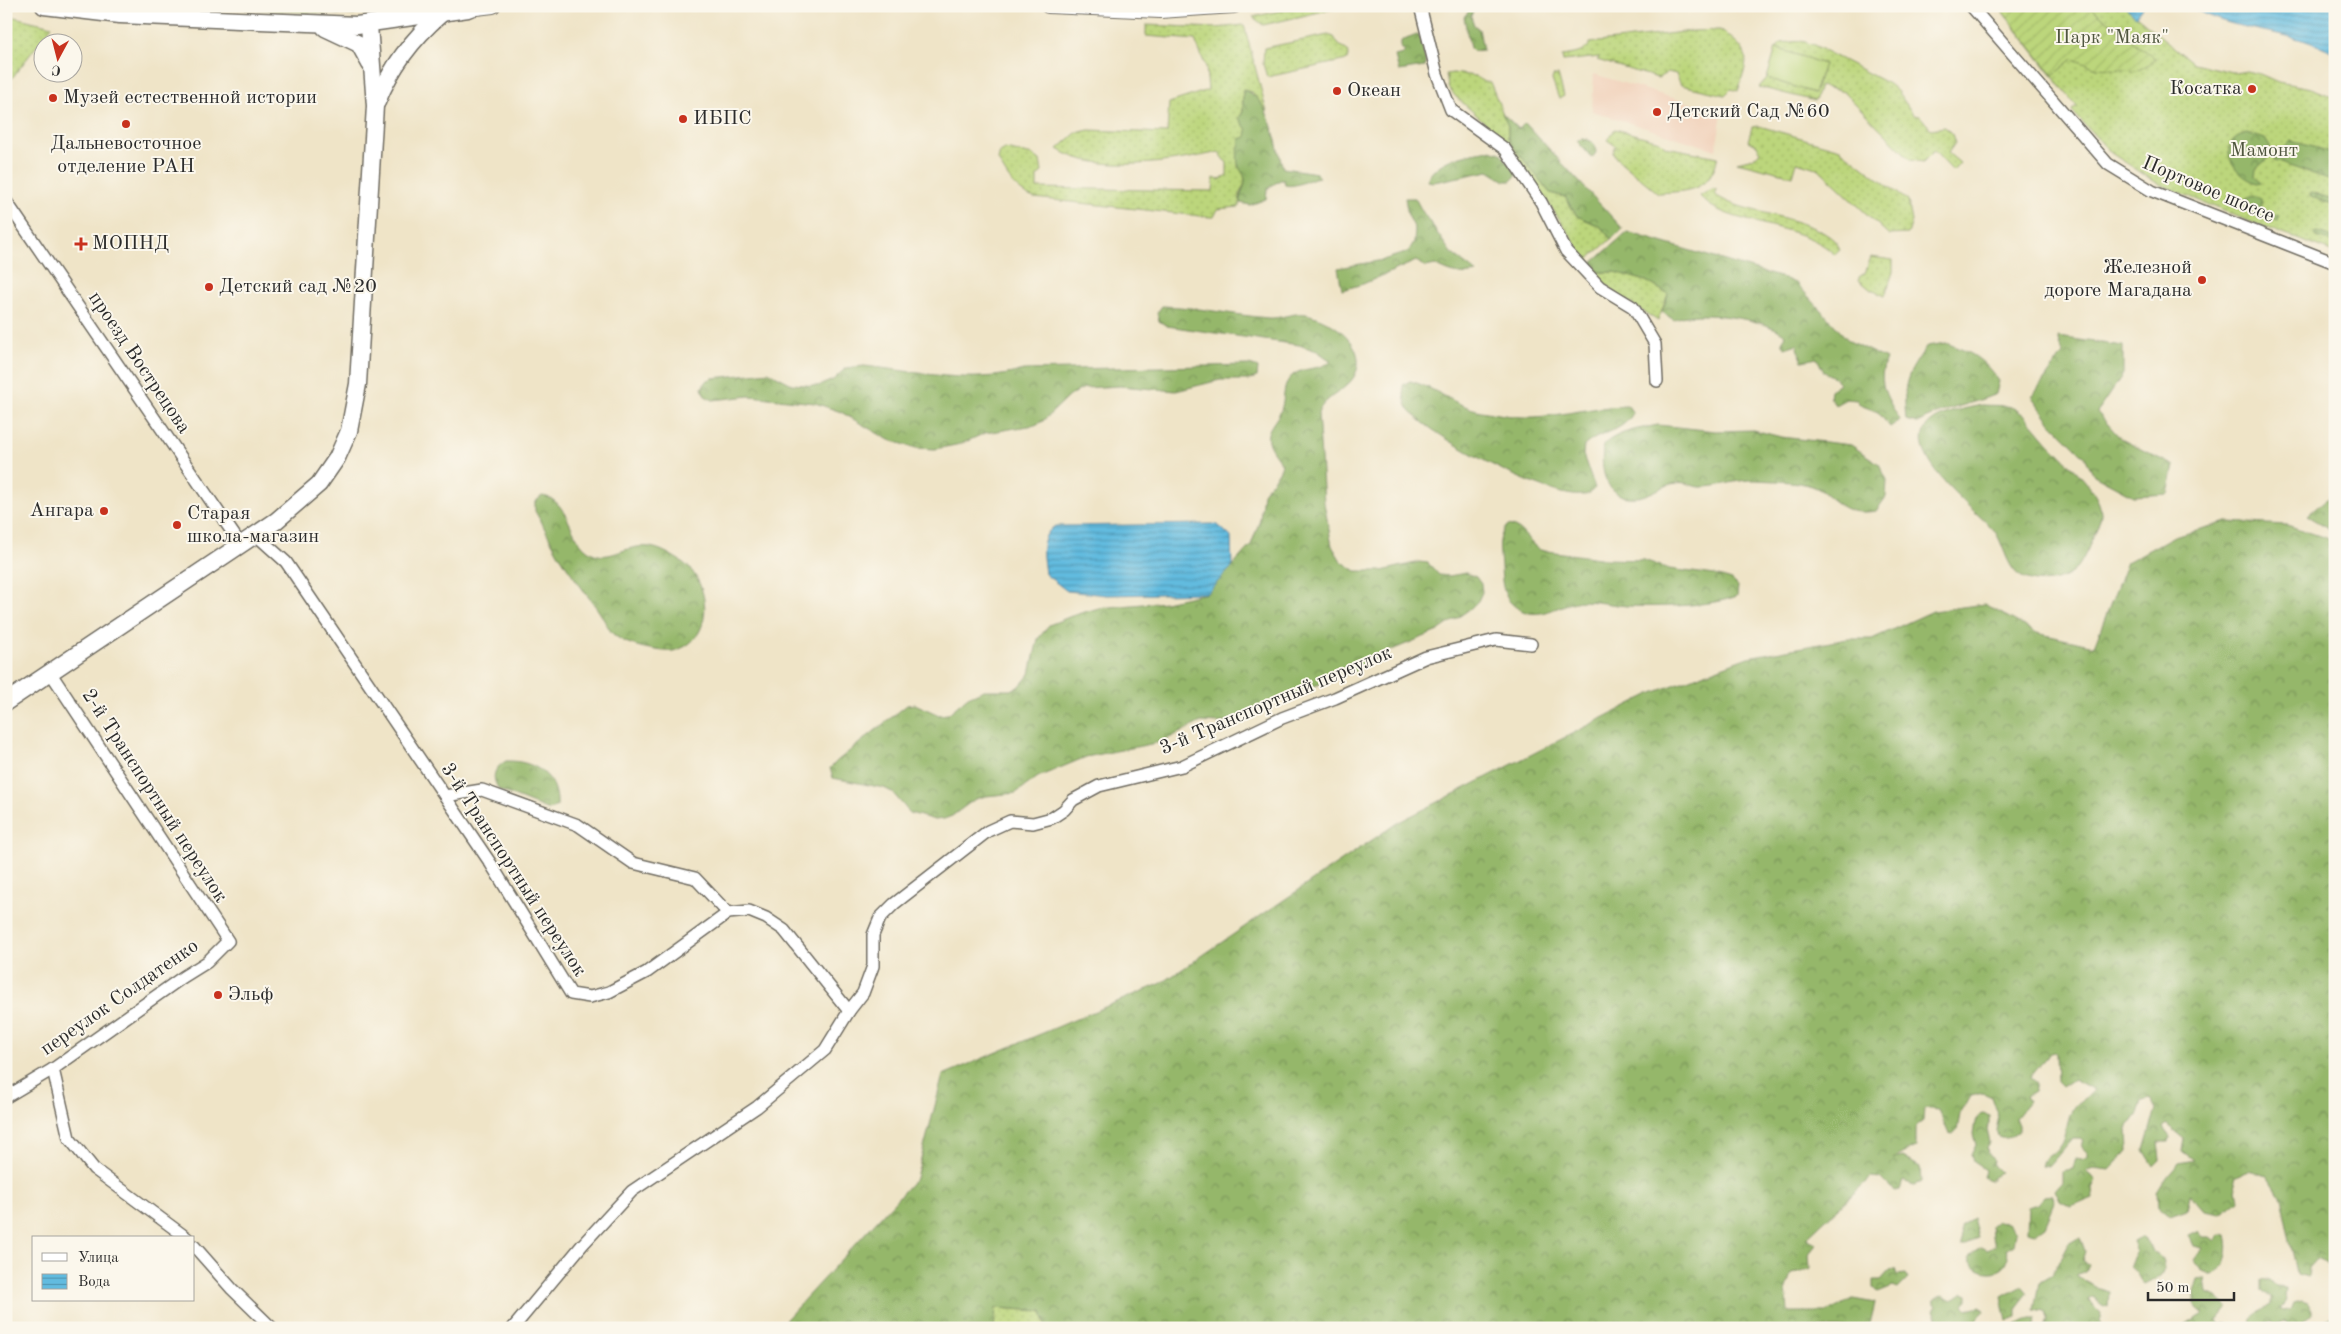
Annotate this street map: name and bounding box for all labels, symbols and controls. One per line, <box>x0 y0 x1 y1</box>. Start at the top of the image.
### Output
park label: Парк "Маяк" <box>2055 28 2169 48</box>
north arrow <box>32 32 82 82</box>
text: С <box>51 62 62 77</box>
place label: Косатка <box>2170 79 2242 99</box>
place label: Океан <box>1347 81 1401 101</box>
marker: Косатка <box>2246 83 2258 95</box>
marker: Океан <box>1331 85 1343 97</box>
place label: Музей естественной истории <box>63 88 317 108</box>
marker: Музей естественной истории <box>47 92 59 104</box>
place label: Детский Сад №60 <box>1667 102 1830 122</box>
marker: Детский Сад №60 <box>1651 106 1663 118</box>
place label: ИБПС <box>693 109 752 129</box>
marker: ИБПС <box>677 113 689 125</box>
marker: Дальневосточное отделение РАН <box>120 118 132 130</box>
place label: Дальневосточное отделение РАН <box>51 134 201 177</box>
park label: Мамонт <box>2230 141 2298 161</box>
street label: Портовое шоссе <box>2139 153 2277 227</box>
place label: МОПНД <box>92 234 169 254</box>
marker: МОПНД <box>74 237 88 251</box>
place label: Железной дороге Магадана <box>2044 258 2192 301</box>
marker: Железной дороге Магадана <box>2196 274 2208 286</box>
place label: Детский сад №20 <box>219 277 377 297</box>
marker: Детский сад №20 <box>203 281 215 293</box>
street label: проезд Вострецова <box>84 288 194 438</box>
place label: Ангара <box>30 501 94 521</box>
place label: Старая школа-магазин <box>187 504 319 547</box>
marker: Ангара <box>98 505 110 517</box>
marker: Старая школа-магазин <box>171 519 183 531</box>
street label: 3-й Транспортный переулок <box>1157 643 1395 759</box>
street label: 2-й Транспортный переулок <box>78 686 230 906</box>
street label: 3-й Транспортный переулок <box>437 760 589 980</box>
street label: переулок Солдатенко <box>37 936 203 1060</box>
place label: Эльф <box>228 985 273 1005</box>
marker: Эльф <box>212 989 224 1001</box>
legend <box>32 1236 195 1302</box>
text: Улица <box>78 1251 119 1266</box>
scale bar <box>2148 1269 2235 1301</box>
text: Вода <box>78 1275 111 1290</box>
text: 50 m <box>2156 1281 2190 1296</box>

